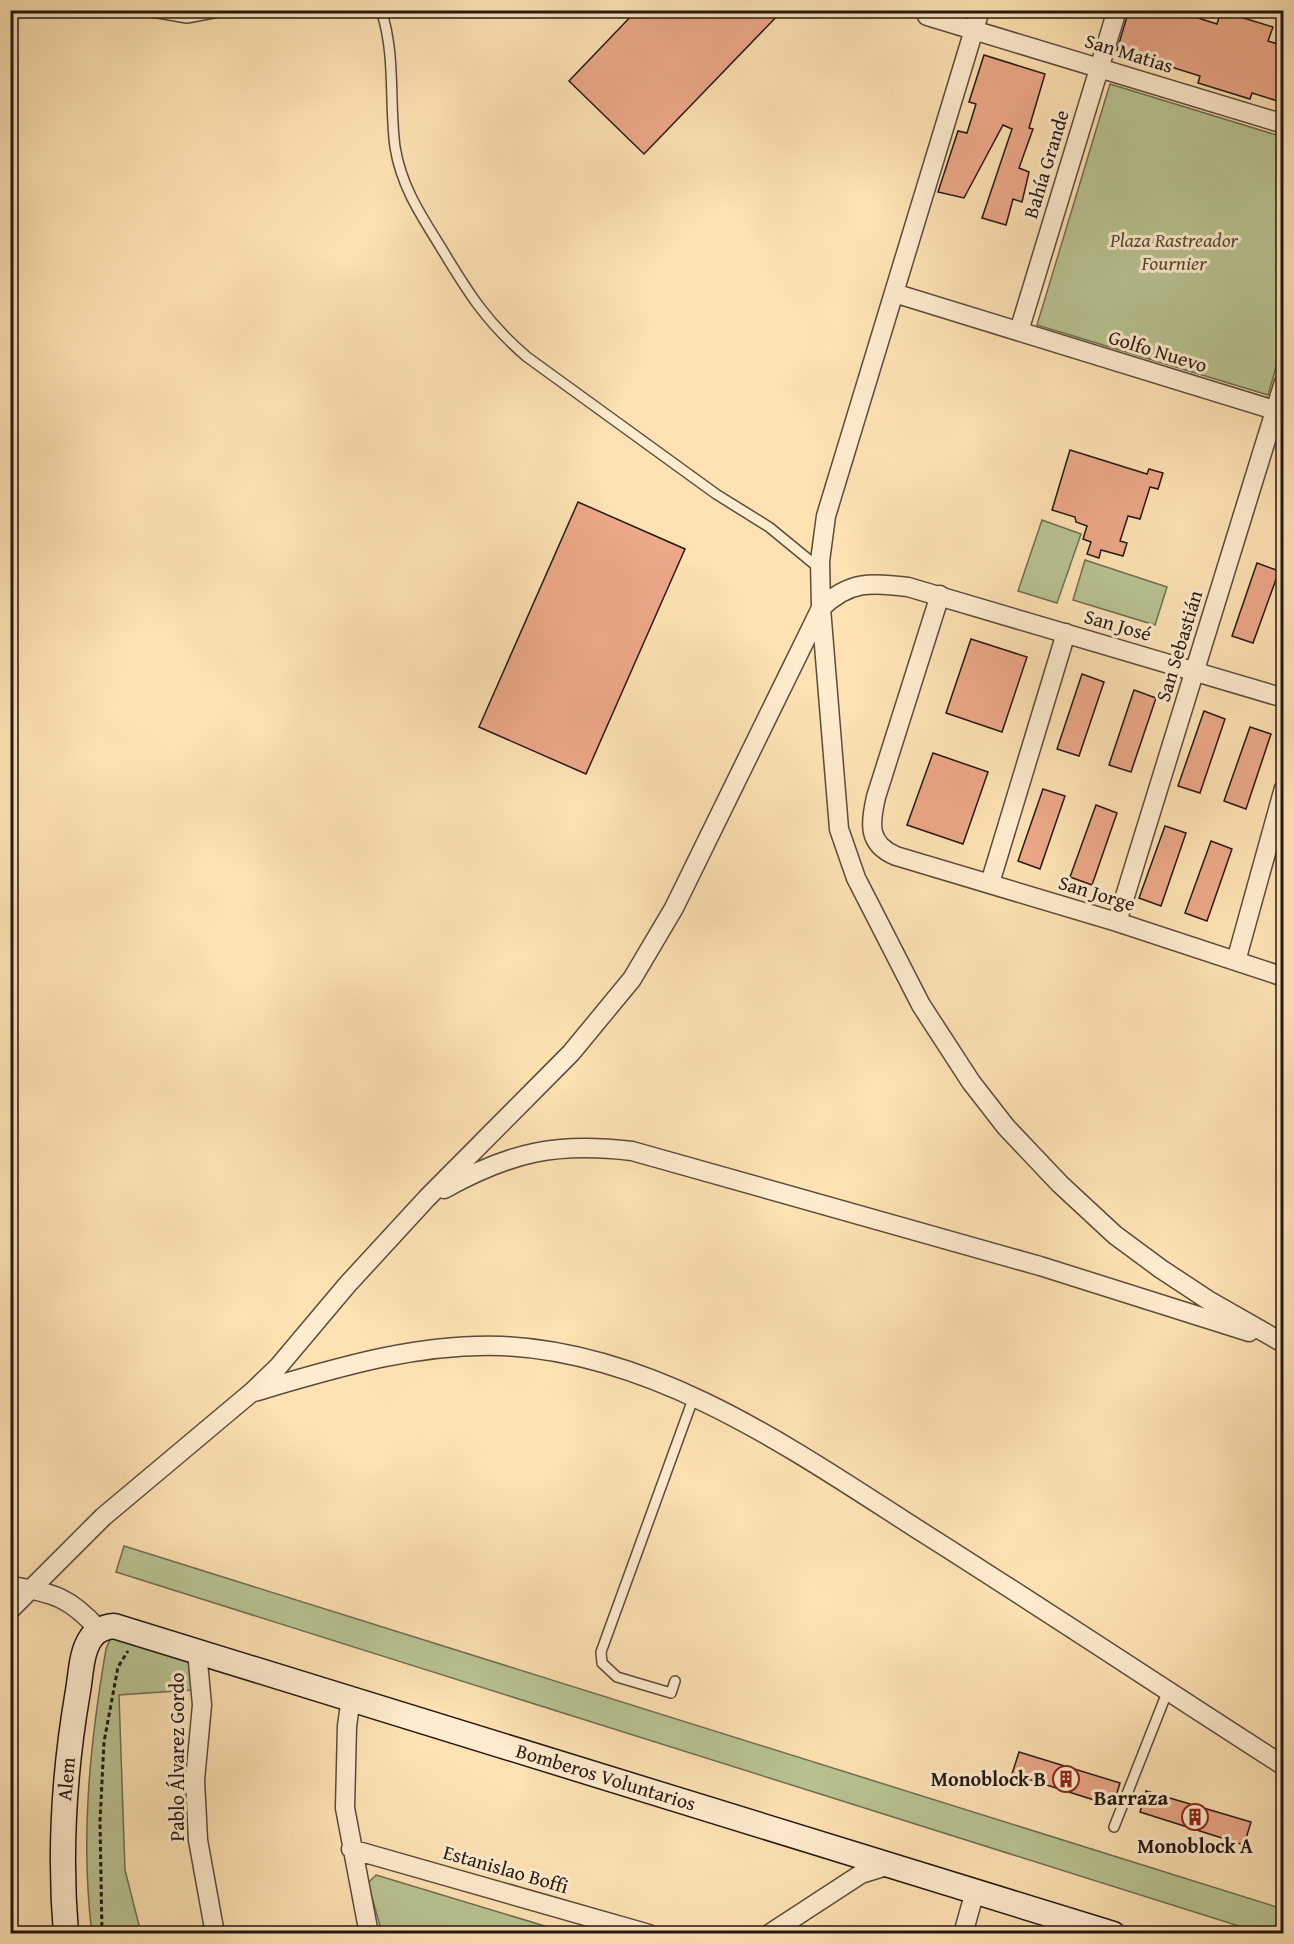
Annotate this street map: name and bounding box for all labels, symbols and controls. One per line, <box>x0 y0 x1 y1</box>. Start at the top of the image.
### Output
street label: San Matias <box>1081 25 1177 80</box>
street label: Bahía Grande <box>1015 106 1076 222</box>
park label: Plaza Rastreador Fournier <box>1109 225 1239 277</box>
street label: Golfo Nuevo <box>1105 322 1211 379</box>
street label: San Sebastián <box>1148 587 1209 705</box>
street label: San José <box>1081 601 1155 648</box>
street label: San Jorge <box>1055 867 1139 918</box>
street label: Pablo Álvarez Gordo <box>162 1673 191 1841</box>
street label: Bomberos Voluntarios <box>513 1735 700 1818</box>
street label: Alem <box>49 1755 82 1802</box>
place label: Monoblock B <box>931 1764 1046 1793</box>
building icon: Monoblock B <box>1051 1764 1081 1794</box>
district label: Barraza <box>1094 1782 1168 1813</box>
building icon: Monoblock A <box>1180 1802 1210 1832</box>
place label: Monoblock A <box>1137 1831 1253 1860</box>
street label: Estanislao Boffi <box>440 1837 572 1900</box>

